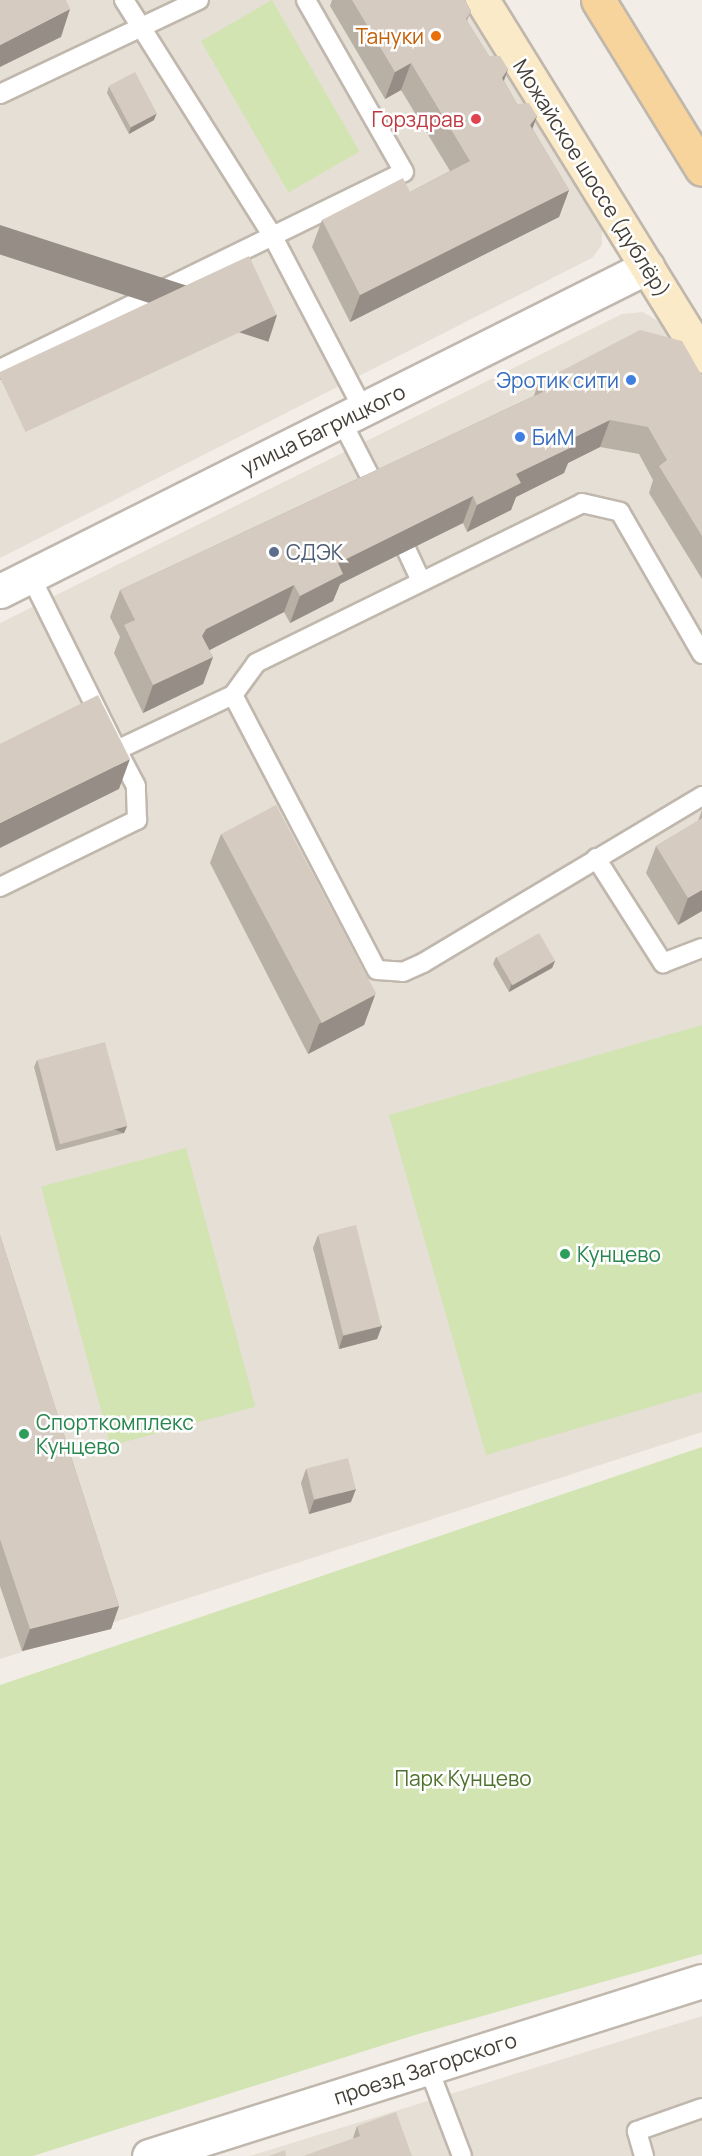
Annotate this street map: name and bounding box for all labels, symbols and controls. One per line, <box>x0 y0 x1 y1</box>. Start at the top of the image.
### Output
place label: Тануки <box>355 23 424 49</box>
marker: Тануки <box>429 29 443 43</box>
street label: Можайское шоссе (дублёр) <box>508 54 676 302</box>
place label: Горздрав <box>372 106 464 132</box>
marker: Горздрав <box>469 112 483 126</box>
place label: Эротик сити <box>496 367 619 393</box>
marker: Эротик сити <box>624 373 638 387</box>
street label: улица Багрицкого <box>237 378 409 480</box>
place label: БиМ <box>532 424 574 450</box>
marker: БиМ <box>513 430 527 444</box>
place label: СДЭК <box>286 539 343 565</box>
marker: СДЭК <box>267 545 281 559</box>
place label: Кунцево <box>577 1241 661 1267</box>
marker: Кунцево <box>558 1247 572 1261</box>
place label: Спорткомплекс Кунцево <box>36 1409 194 1459</box>
marker: Спорткомплекс Кунцево <box>17 1427 31 1441</box>
park label: Парк Кунцево <box>394 1765 532 1791</box>
street label: проезд Загорского <box>330 2027 520 2109</box>

